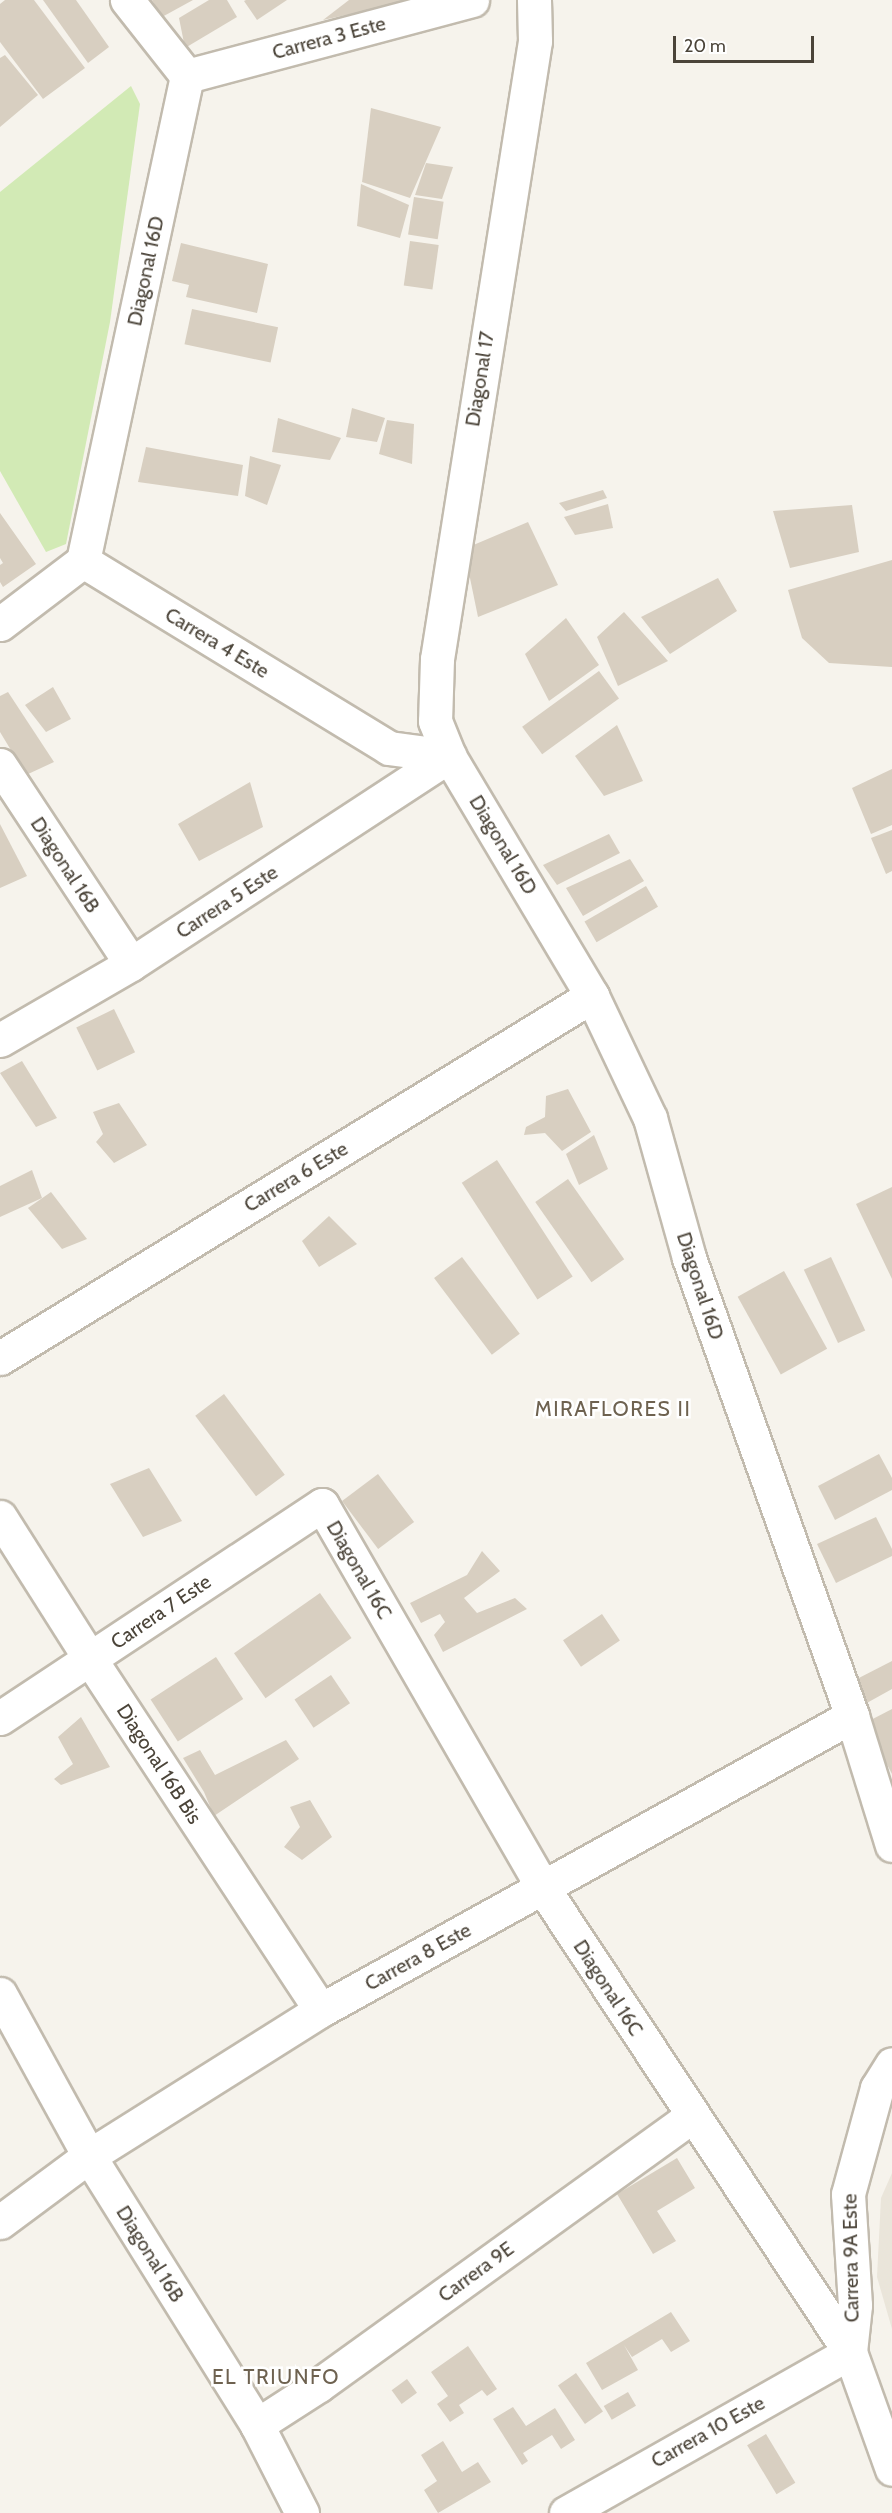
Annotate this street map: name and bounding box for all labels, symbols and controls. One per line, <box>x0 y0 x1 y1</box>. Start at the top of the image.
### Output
street label: Carrera 3 Este <box>270 11 388 65</box>
scale bar <box>676 24 817 62</box>
text: 20 m <box>684 35 726 57</box>
street label: Diagonal 16D <box>123 214 169 328</box>
street label: Diagonal 17 <box>461 330 499 428</box>
street label: Carrera 4 Este <box>161 603 273 683</box>
street label: Diagonal 16D <box>464 791 542 899</box>
street label: Diagonal 16B <box>25 813 105 917</box>
street label: Carrera 5 Este <box>172 860 282 944</box>
street label: Carrera 6 Este <box>240 1137 352 1217</box>
street label: Diagonal 16D <box>671 1229 729 1343</box>
district label: MIRAFLORES II <box>535 1396 691 1422</box>
street label: Diagonal 16C <box>321 1517 397 1623</box>
street label: Carrera 7 Este <box>106 1570 216 1654</box>
street label: Diagonal 16B Bis <box>111 1700 207 1828</box>
street label: Carrera 8 Este <box>361 1918 475 1996</box>
street label: Diagonal 16C <box>568 1936 648 2040</box>
street label: Carrera 9A Este <box>838 2193 864 2323</box>
street label: Diagonal 16B <box>111 2201 189 2307</box>
street label: Carrera 9E <box>434 2237 518 2307</box>
district label: EL TRIUNFO <box>212 2364 340 2390</box>
street label: Carrera 10 Este <box>647 2391 769 2473</box>

